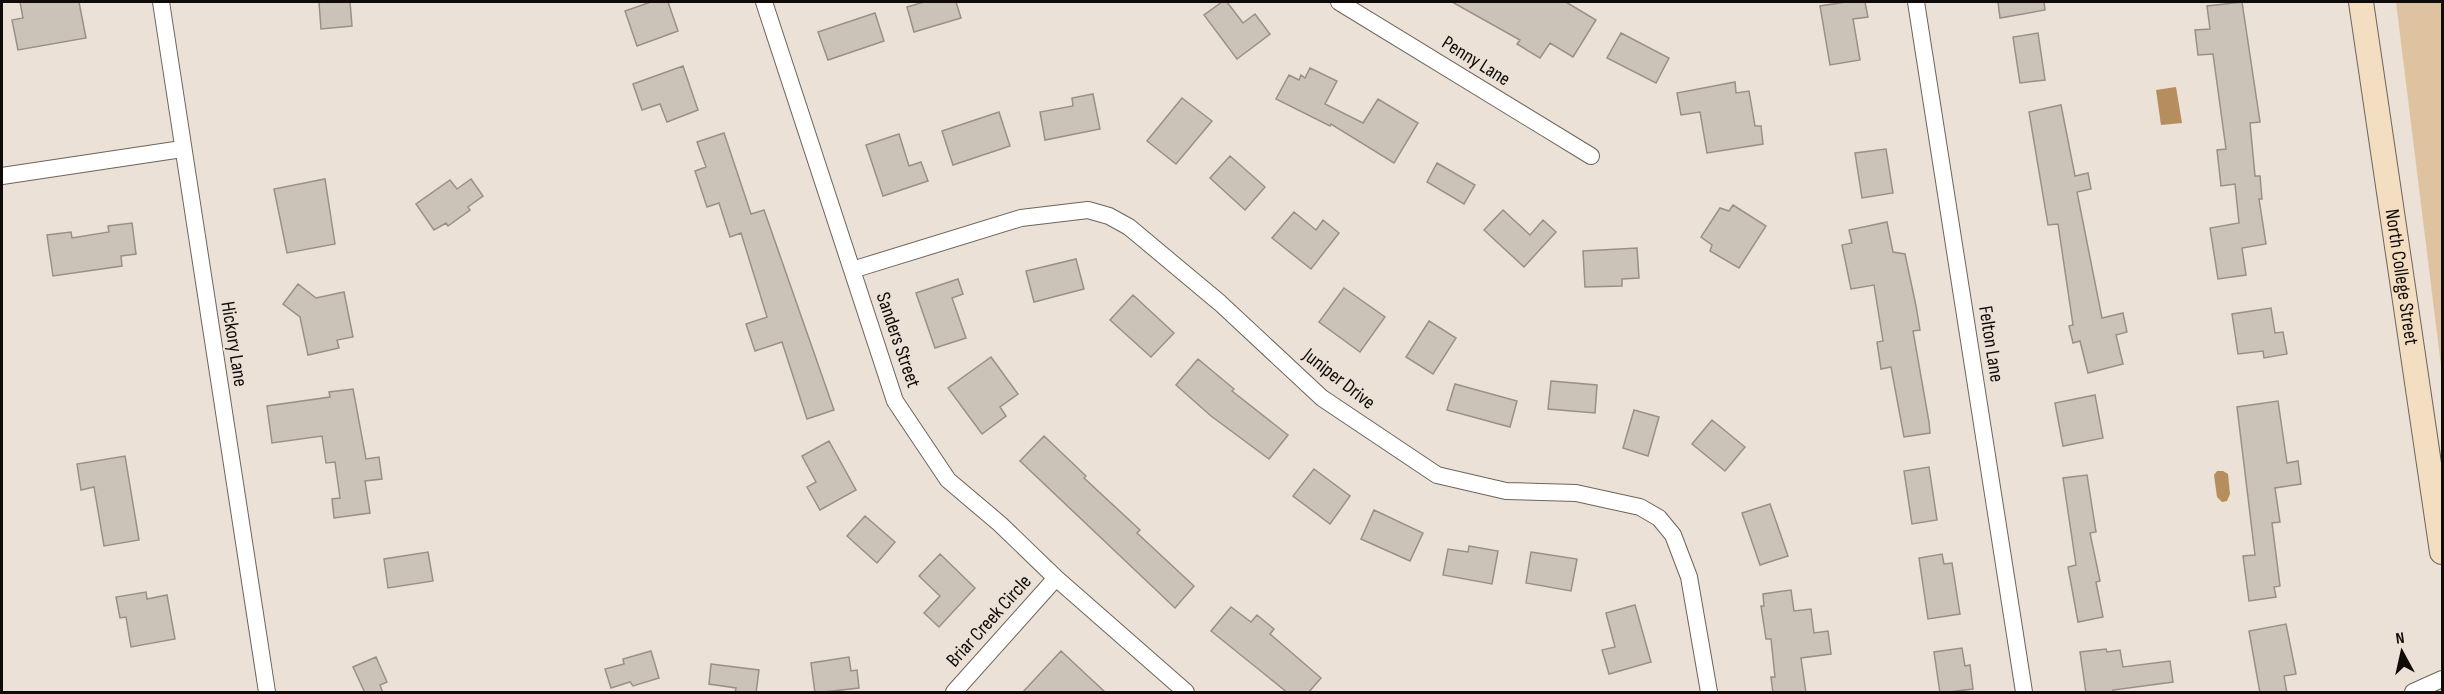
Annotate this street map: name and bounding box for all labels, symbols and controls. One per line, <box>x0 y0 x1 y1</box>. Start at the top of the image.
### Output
street label: Penny Lane <box>1437 31 1515 91</box>
street label: North College Street <box>2380 207 2423 347</box>
street label: Sanders Street <box>871 289 925 391</box>
street label: Hickory Lane <box>215 300 253 388</box>
street label: Felton Lane <box>1973 304 2009 384</box>
street label: Juniper Drive <box>1297 343 1380 415</box>
street label: Briar Creek Circle <box>941 570 1037 672</box>
north arrow <box>2372 622 2432 682</box>
text: N <box>2395 629 2406 649</box>

